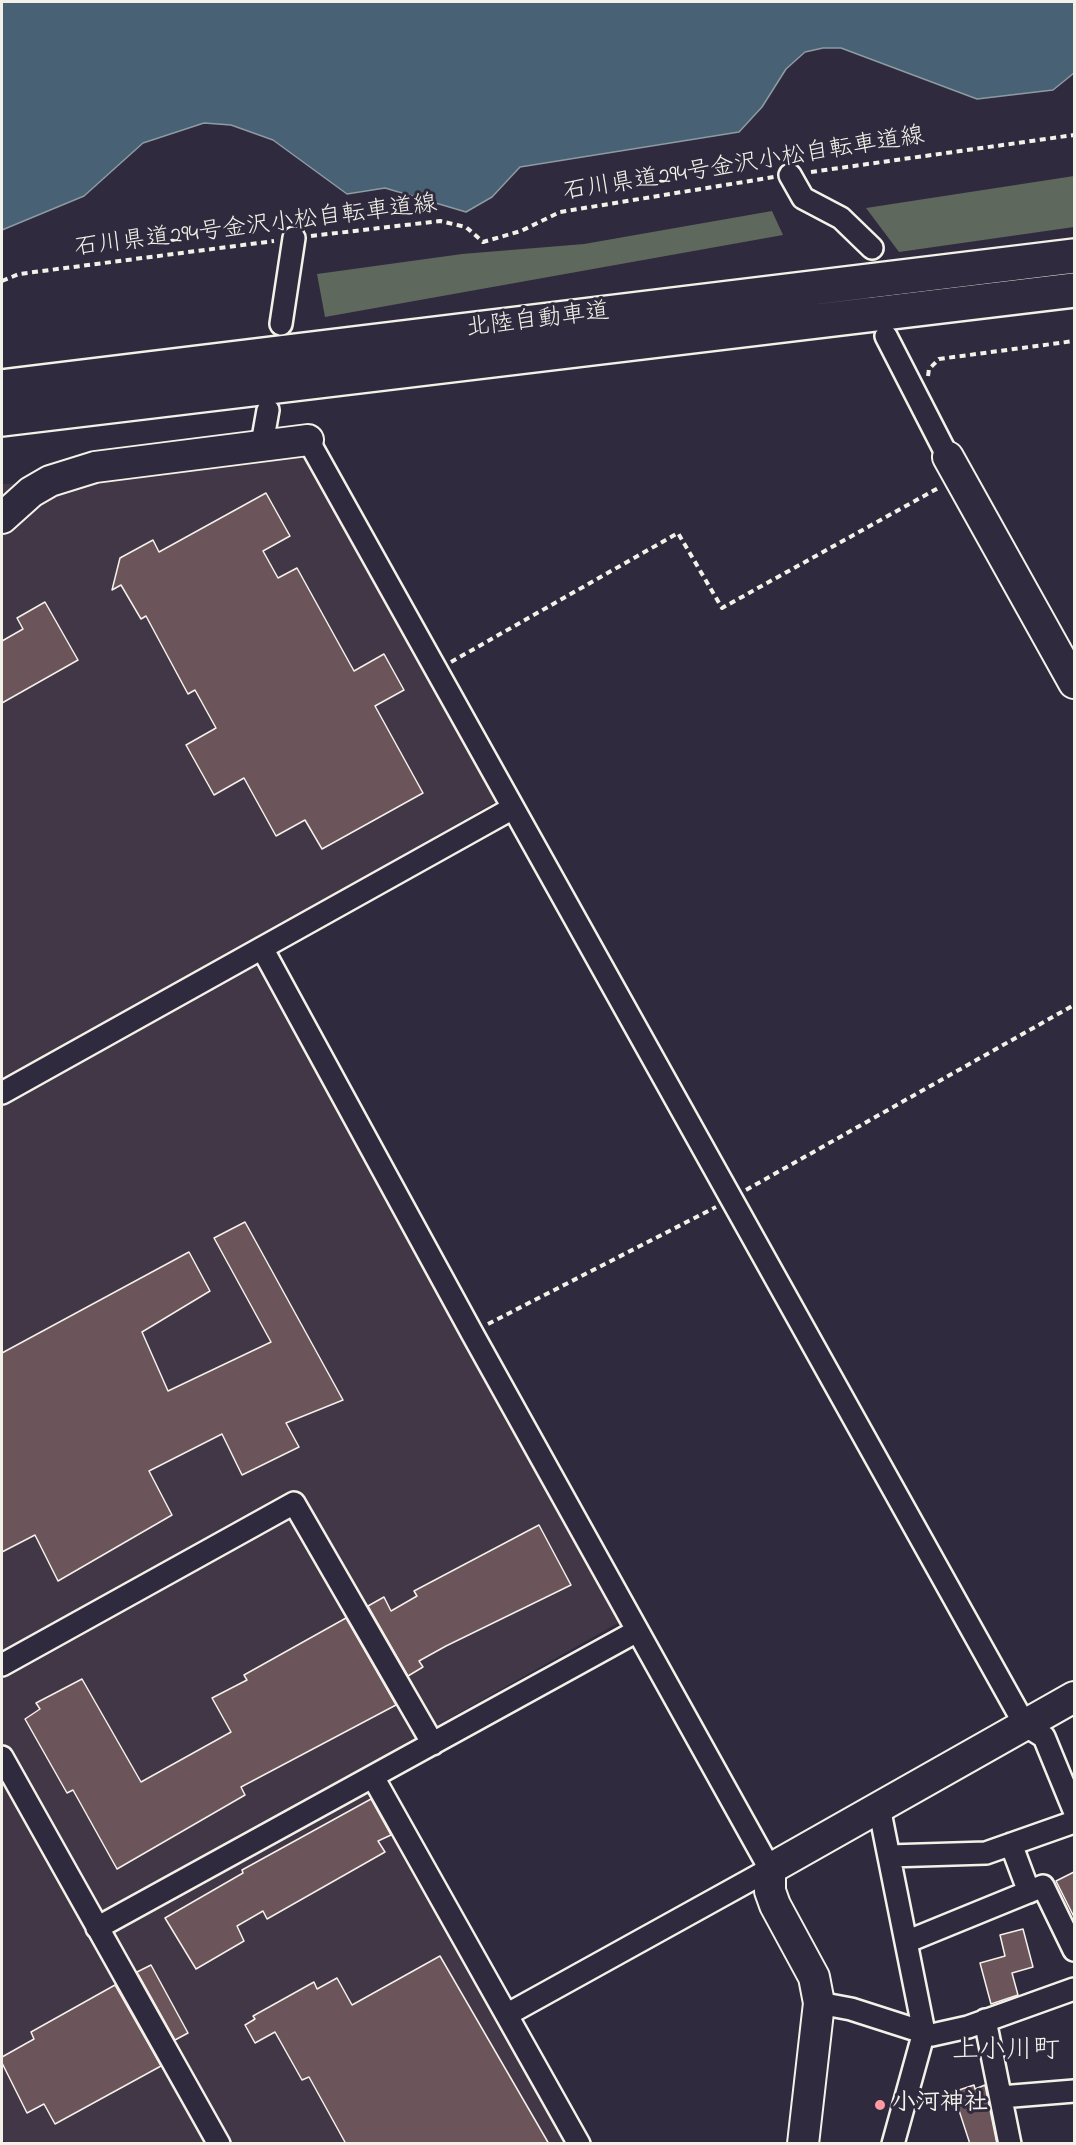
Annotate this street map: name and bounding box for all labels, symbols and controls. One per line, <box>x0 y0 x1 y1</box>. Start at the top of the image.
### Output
street label: 石川県道294号金沢小松自転車道線 <box>561 123 927 209</box>
street label: 石川県道294号金沢小松自転車道線 <box>73 191 439 265</box>
street label: 北陸自動車道 <box>465 299 611 345</box>
district label: 上小川町 <box>952 2037 1060 2069</box>
place label: 小河神社 <box>892 2091 988 2119</box>
marker: 小河神社 <box>873 2098 887 2112</box>

